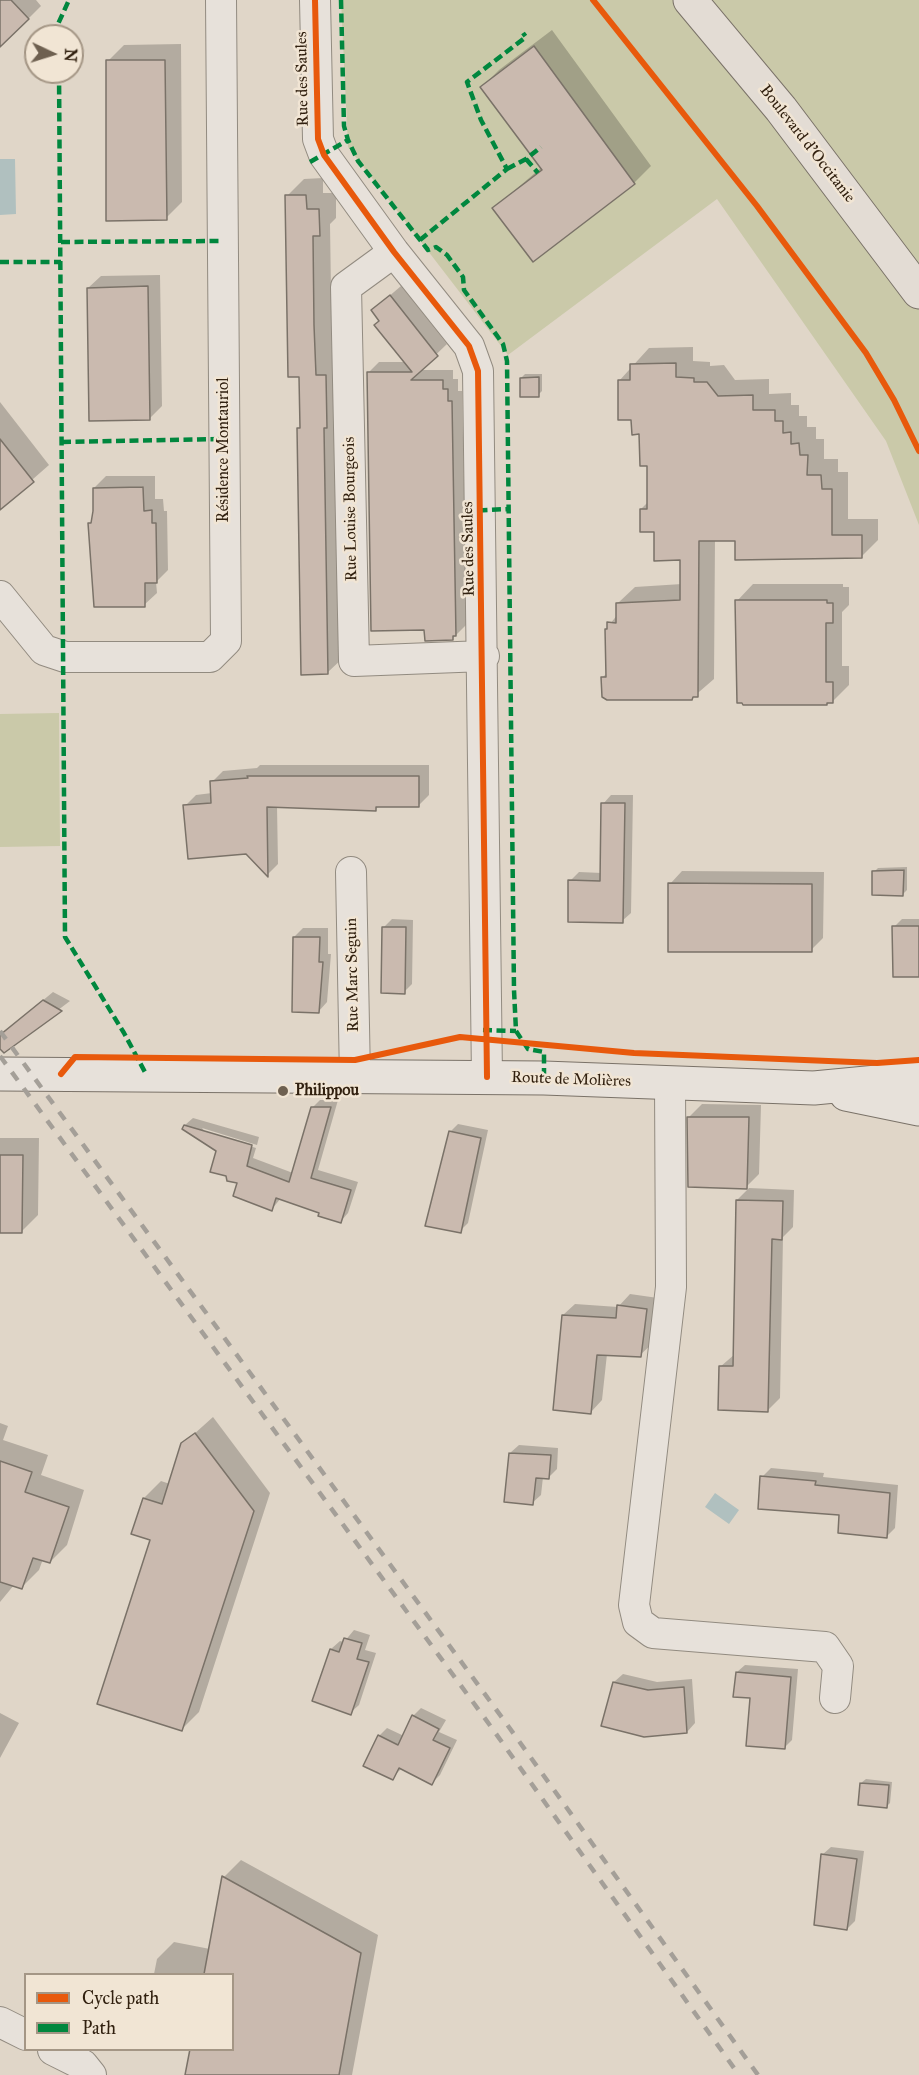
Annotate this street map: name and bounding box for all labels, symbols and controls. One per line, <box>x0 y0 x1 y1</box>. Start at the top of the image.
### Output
north arrow <box>24 24 84 84</box>
street label: Rue des Saules <box>293 31 313 127</box>
text: N <box>61 48 80 63</box>
street label: Boulevard d'Occitanie <box>755 81 859 207</box>
street label: Résidence Montauriol <box>214 378 234 522</box>
street label: Rue Louise Bourgeois <box>340 437 362 581</box>
street label: Rue des Saules <box>459 501 479 597</box>
street label: Rue Marc Seguin <box>342 918 364 1032</box>
street label: Route de Molières <box>511 1068 631 1092</box>
place label: Philippou <box>295 1081 359 1101</box>
marker: Philippou <box>276 1084 290 1098</box>
legend <box>24 1973 234 2051</box>
text: Cycle path <box>82 1987 159 2009</box>
text: Path <box>82 2017 116 2039</box>

